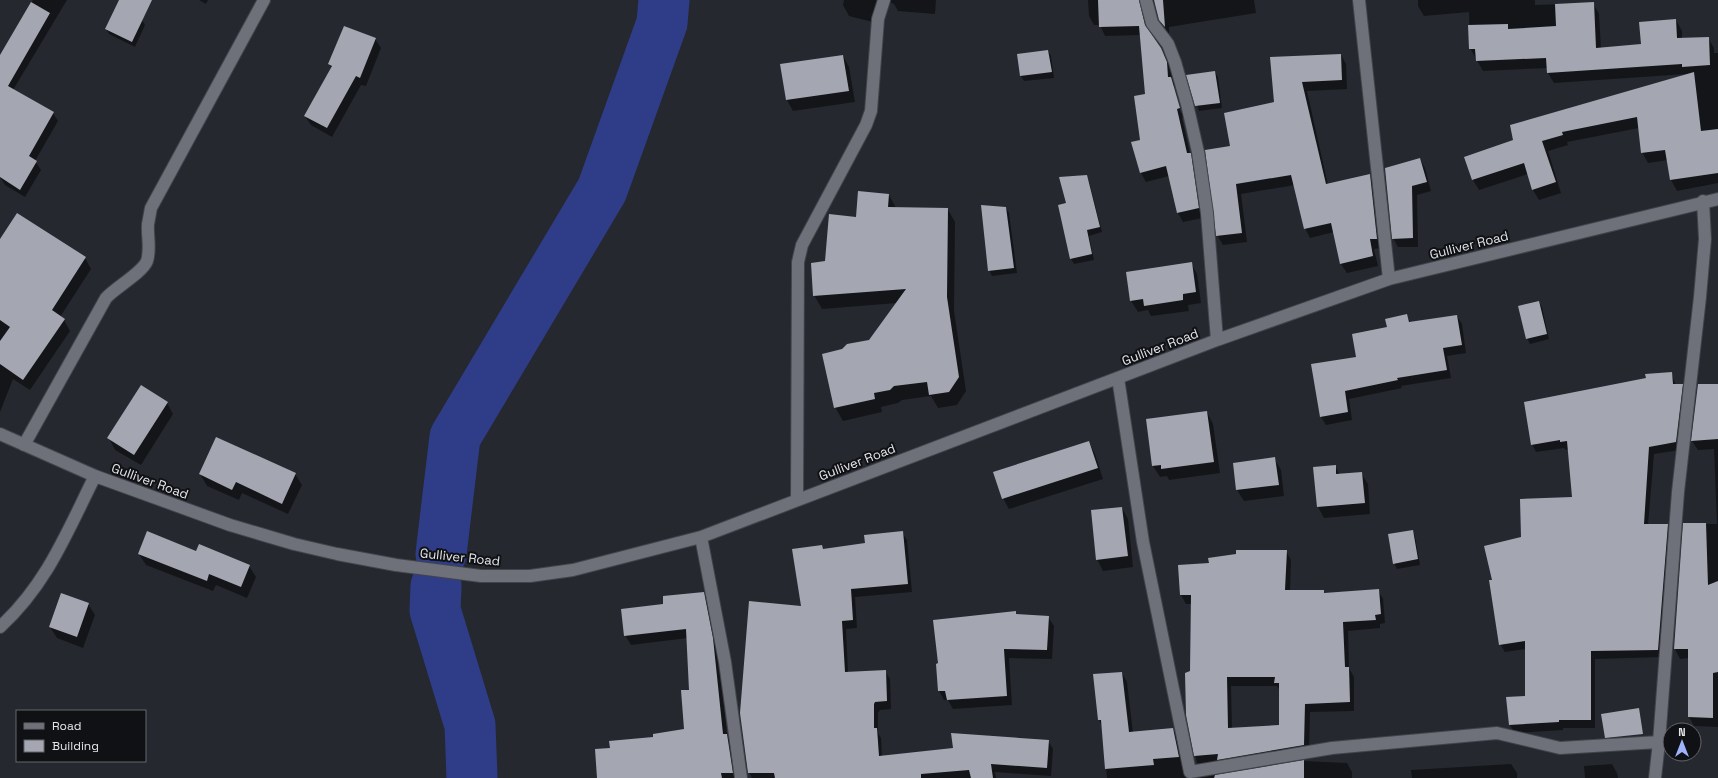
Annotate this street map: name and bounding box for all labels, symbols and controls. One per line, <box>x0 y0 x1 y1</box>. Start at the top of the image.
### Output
street label: Gulliver Road <box>1428 227 1510 263</box>
street label: Gulliver Road <box>1119 325 1201 369</box>
street label: Gulliver Road <box>816 440 898 484</box>
street label: Gulliver Road <box>109 459 191 503</box>
street label: Gulliver Road <box>419 544 501 570</box>
legend <box>16 710 146 762</box>
text: Road <box>52 718 81 734</box>
north arrow <box>1662 722 1702 762</box>
text: N <box>1678 725 1686 739</box>
text: Building <box>52 738 99 754</box>

